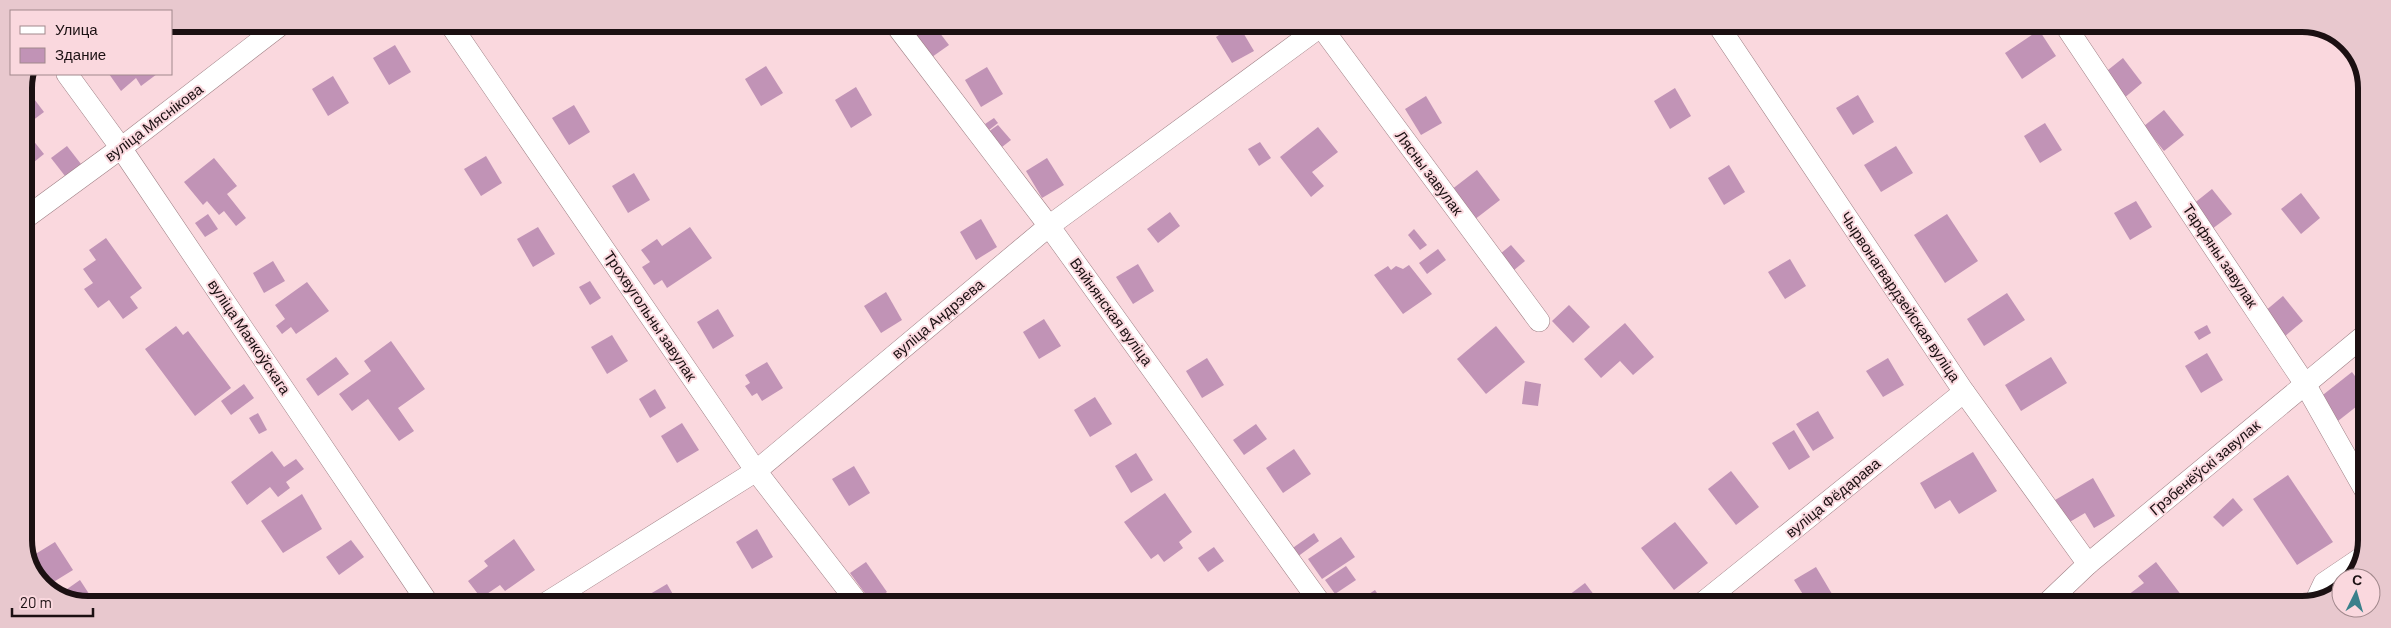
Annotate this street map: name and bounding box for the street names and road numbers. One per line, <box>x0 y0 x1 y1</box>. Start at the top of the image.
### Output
street label: вуліца Мяснікова <box>101 79 206 165</box>
street label: Лясны завулак <box>1392 127 1468 219</box>
street label: Тарфяны завулак <box>2179 200 2262 311</box>
street label: Чырвонагвардзейская вуліца <box>1837 208 1965 385</box>
street label: Трохвугольны завулак <box>601 247 701 384</box>
street label: Вяйнянская вуліца <box>1067 254 1157 369</box>
street label: вуліца Андрэева <box>888 274 988 362</box>
street label: вуліца Маякоўскага <box>205 276 295 398</box>
street label: Грэбенёўскі завулак <box>2146 416 2263 519</box>
street label: вуліца Фёдарава <box>1781 453 1884 541</box>

